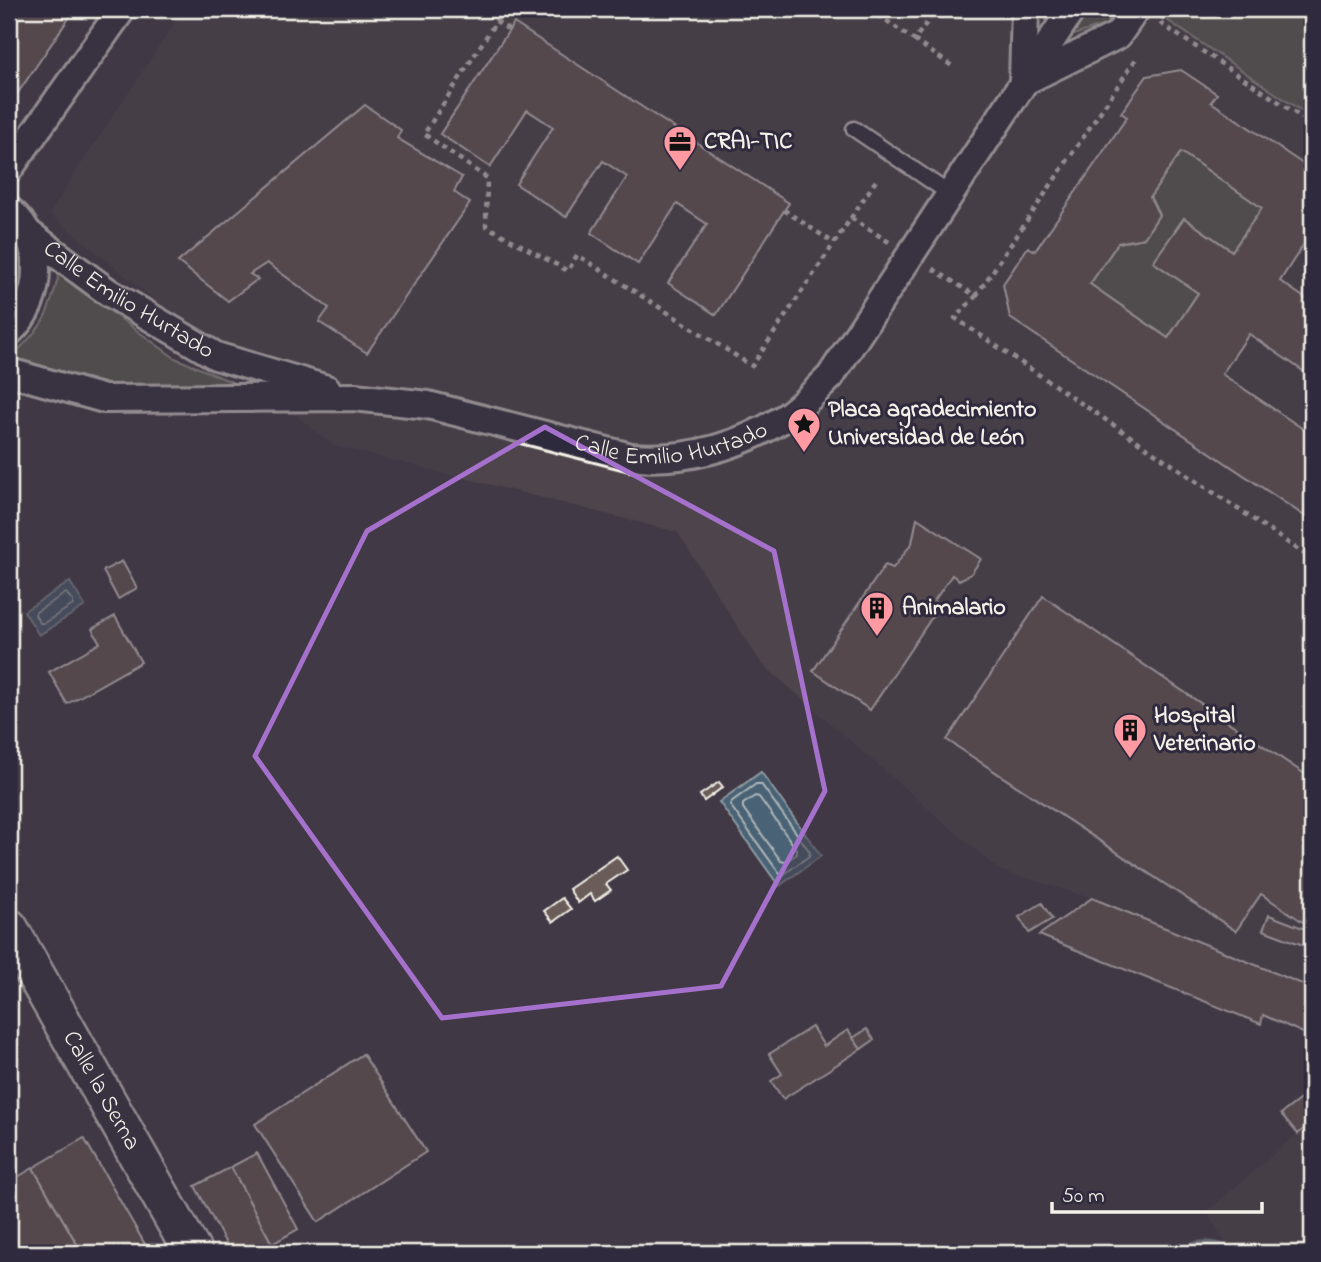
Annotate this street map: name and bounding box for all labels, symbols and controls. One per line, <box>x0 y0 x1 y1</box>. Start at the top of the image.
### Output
office icon: CRAI-TIC <box>661 123 699 172</box>
place label: CRAI-TIC <box>704 125 792 160</box>
street label: Calle Emilio Hurtado <box>36 232 220 368</box>
place label: Placa agradecimiento Universidad de León <box>828 393 1037 456</box>
place icon: Placa agradecimiento Universidad de León <box>785 405 823 454</box>
street label: Calle Emilio Hurtado <box>571 413 774 475</box>
building icon: Animalario <box>858 589 896 638</box>
place label: Animalario <box>902 591 1006 626</box>
place label: Hospital Veterinario <box>1153 699 1256 762</box>
building icon: Hospital Veterinario <box>1111 711 1149 760</box>
street label: Calle la Serna <box>53 1024 149 1157</box>
scale bar <box>1052 1171 1262 1215</box>
text: 50 m <box>1062 1182 1105 1212</box>

